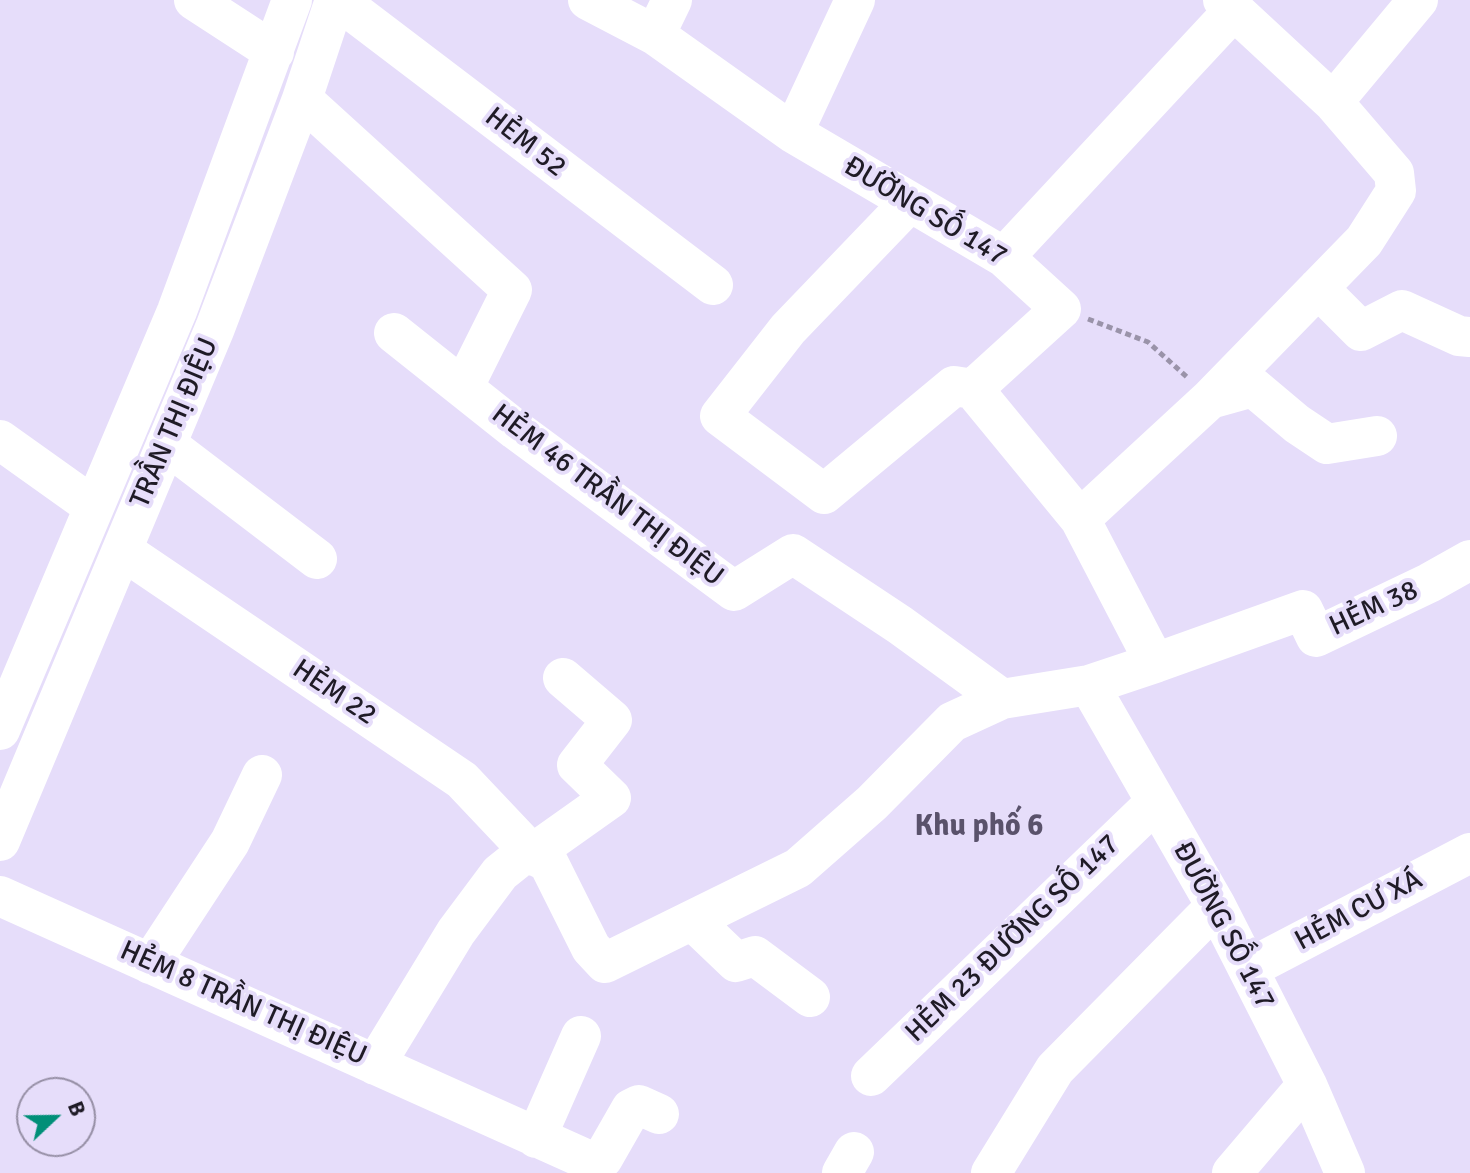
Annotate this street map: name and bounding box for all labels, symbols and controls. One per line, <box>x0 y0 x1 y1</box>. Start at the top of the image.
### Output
street label: HẺM 52 <box>478 101 572 185</box>
street label: ĐƯỜNG SỐ 147 <box>837 150 1013 274</box>
street label: TRẦN THỊ ĐIỆU <box>124 333 226 513</box>
street label: HẺM 46 TRẦN THỊ ĐIỆU <box>485 398 729 594</box>
street label: HẺM 38 <box>1324 574 1424 644</box>
street label: HẺM 22 <box>286 653 382 733</box>
district label: Khu phố 6 <box>915 809 1043 845</box>
street label: HẺM 23 ĐƯỜNG SỐ 147 <box>899 828 1127 1050</box>
street label: ĐƯỜNG SỐ 147 <box>1165 837 1281 1015</box>
street label: HẺM CƯ XÁ <box>1290 863 1428 959</box>
street label: HẺM 8 TRẦN THỊ ĐIỆU <box>115 935 371 1073</box>
north arrow <box>16 1077 96 1157</box>
text: B <box>62 1097 92 1120</box>

